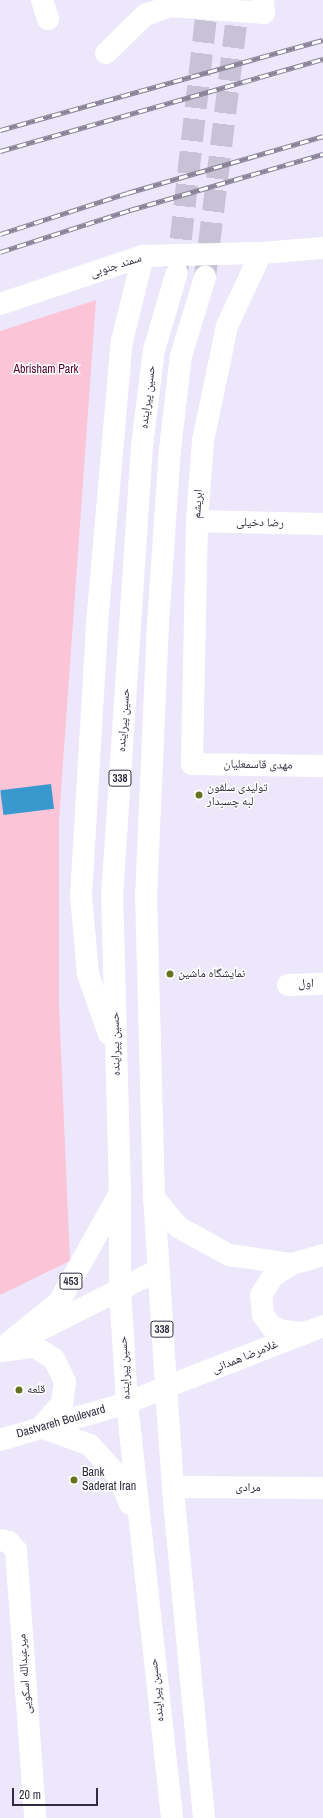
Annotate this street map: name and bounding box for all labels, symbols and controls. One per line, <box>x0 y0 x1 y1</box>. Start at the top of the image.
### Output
street label: سمند جنوبی <box>89 251 143 281</box>
park label: Abrisham Park <box>13 363 79 377</box>
street label: حسین پیراینده <box>137 364 159 430</box>
street label: ابریشم <box>190 489 206 519</box>
street label: رضا دخیلی <box>236 515 284 531</box>
street label: حسین پیراینده <box>115 688 133 752</box>
street label: مهدی قاسمعلیان <box>223 757 293 773</box>
road number: 338 <box>108 769 132 787</box>
place label: تولیدی سلفون لبه‌ چسبدار <box>207 781 268 809</box>
marker: تولیدی سلفون لبه‌ چسبدار <box>194 790 204 800</box>
place label: نمایشگاه ماشین <box>178 967 245 981</box>
marker: نمایشگاه ماشین <box>165 969 175 979</box>
street label: اول <box>298 977 314 991</box>
street label: حسین پیراینده <box>108 1012 124 1076</box>
road number: 453 <box>59 1272 83 1290</box>
road number: 338 <box>150 1320 174 1338</box>
street label: حسین پیراینده <box>116 1336 134 1400</box>
street label: غلامرضا همدانی <box>210 1337 280 1377</box>
place label: قلعه <box>27 1383 45 1397</box>
marker: قلعه <box>14 1385 24 1395</box>
street label: Dastvareh Boulevard <box>15 1402 107 1442</box>
place label: Bank Saderat Iran <box>82 1466 136 1494</box>
marker: Bank Saderat Iran <box>69 1475 79 1485</box>
street label: مرادی <box>235 1481 261 1495</box>
street label: میرعبدالله اسکویی <box>15 1633 35 1715</box>
street label: حسین پیراینده <box>146 1657 168 1723</box>
scale bar <box>14 1780 100 1806</box>
text: 20 m <box>19 1787 41 1803</box>

